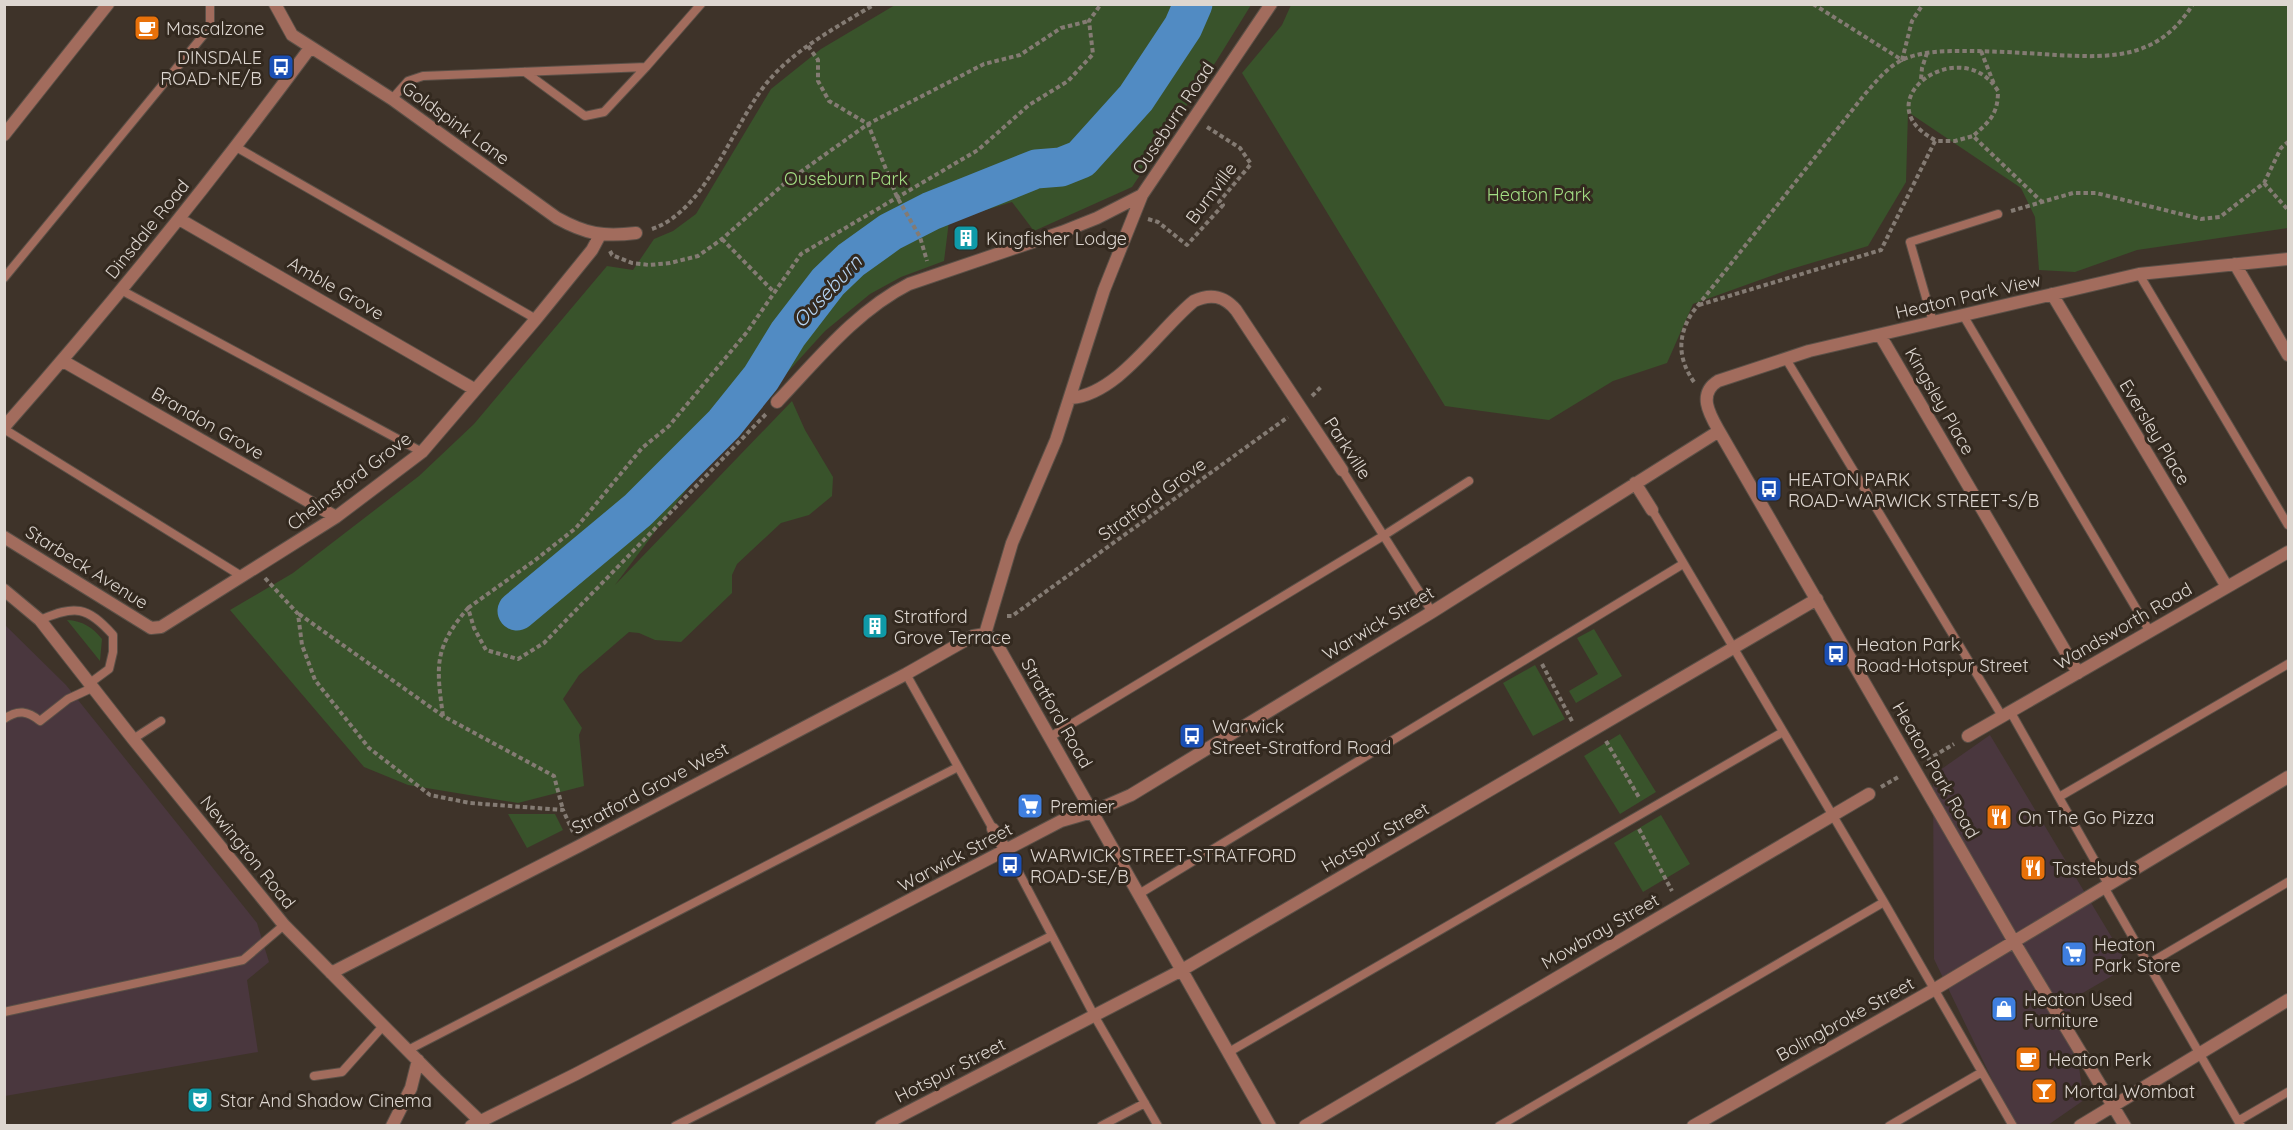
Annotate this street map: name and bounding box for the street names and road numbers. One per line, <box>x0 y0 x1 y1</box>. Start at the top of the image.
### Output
street label: Ouseburn Road <box>1127 57 1219 179</box>
street label: Goldspink Lane <box>398 76 514 170</box>
street label: Burnville <box>1180 158 1242 228</box>
street label: Dinsdale Road <box>100 175 194 283</box>
street label: Amble Grove <box>284 251 388 325</box>
street label: Heaton Park View <box>1893 268 2043 324</box>
street label: Kingsley Place <box>1900 343 1980 459</box>
street label: Eversley Place <box>2114 375 2196 489</box>
street label: Brandon Grove <box>148 381 268 465</box>
street label: Parkville <box>1319 412 1377 484</box>
street label: Chelmsford Grove <box>282 427 416 535</box>
street label: Stratford Grove <box>1093 452 1211 546</box>
street label: Starbeck Avenue <box>21 520 153 614</box>
street label: Wandsworth Road <box>2050 577 2196 675</box>
street label: Warwick Street <box>1318 581 1438 665</box>
street label: Stratford Road <box>1016 654 1098 772</box>
street label: Heaton Park Road <box>1888 698 1984 842</box>
street label: Stratford Grove West <box>567 737 733 839</box>
street label: Newington Road <box>195 791 301 913</box>
street label: Hotspur Street <box>1317 797 1433 877</box>
street label: Warwick Street <box>894 817 1016 897</box>
street label: Mowbray Street <box>1537 888 1663 974</box>
street label: Bolingbroke Street <box>1772 972 1918 1066</box>
street label: Hotspur Street <box>891 1032 1009 1108</box>

